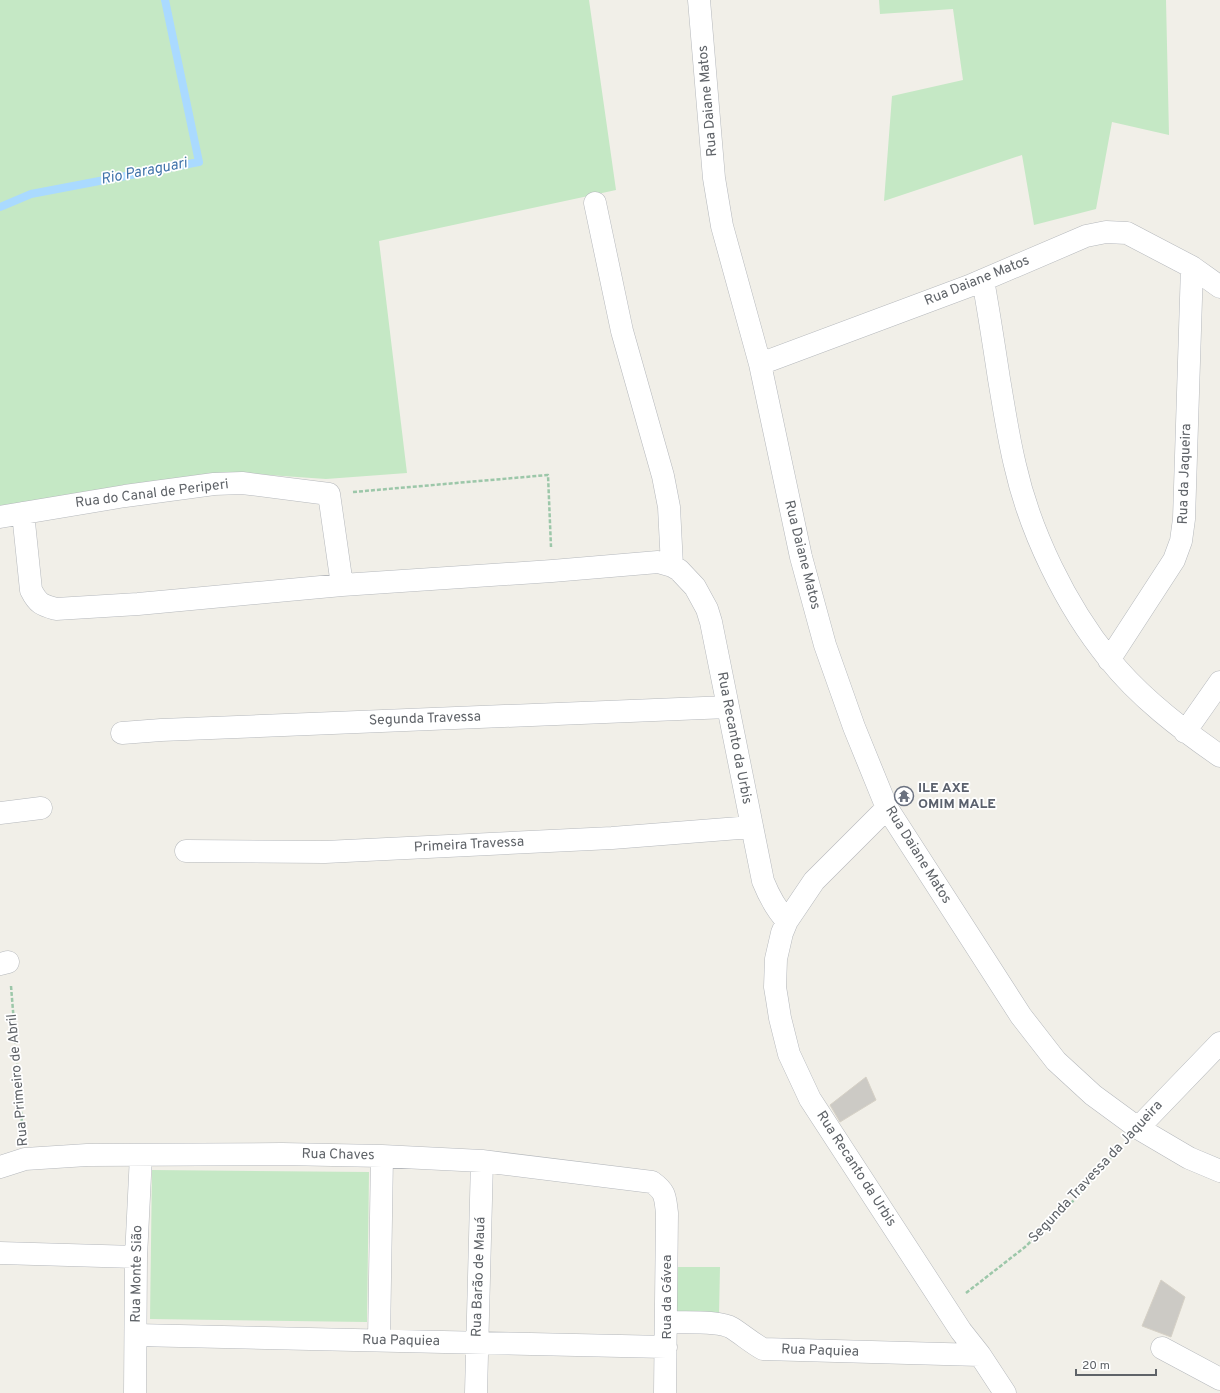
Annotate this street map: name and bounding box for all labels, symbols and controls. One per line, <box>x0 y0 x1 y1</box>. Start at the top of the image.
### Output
street label: Rua Daiane Matos <box>695 45 721 157</box>
water label: Rio Paraguari <box>99 154 190 190</box>
street label: Rua Daiane Matos <box>922 252 1032 310</box>
street label: Rua da Jaqueira <box>1175 423 1195 525</box>
street label: Rua do Canal de Periperi <box>74 476 230 512</box>
street label: Rua Daiane Matos <box>780 499 824 611</box>
street label: Rua Recanto da Urbis <box>713 670 755 806</box>
street label: Segunda Travessa <box>369 709 481 729</box>
place label: ILE AXE OMIM MALE <box>918 780 996 813</box>
temple icon: ILE AXE OMIM MALE <box>893 785 915 807</box>
street label: Rua Daiane Matos <box>881 803 955 907</box>
street label: Primeira Travessa <box>413 834 525 856</box>
street label: Rua Primeiro de Abril <box>4 1013 32 1147</box>
street label: Segunda Travessa da Jaqueira <box>1026 1097 1166 1247</box>
street label: Rua Recanto da Urbis <box>812 1108 900 1230</box>
street label: Rua Chaves <box>301 1146 375 1164</box>
street label: Rua Barão de Mauá <box>468 1217 490 1337</box>
street label: Rua Monte Sião <box>128 1225 146 1323</box>
street label: Rua da Gávea <box>659 1255 676 1339</box>
street label: Rua Paquiea <box>362 1332 440 1350</box>
street label: Rua Paquiea <box>781 1341 859 1361</box>
scale bar <box>1076 1351 1156 1377</box>
text: 20 m <box>1082 1358 1110 1374</box>

